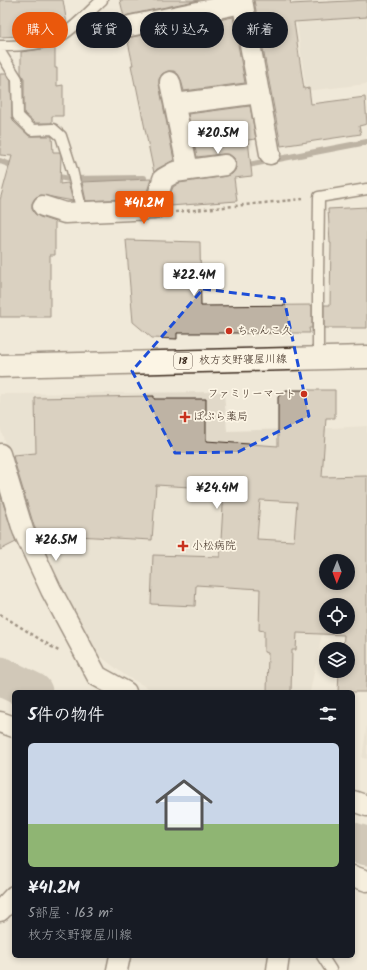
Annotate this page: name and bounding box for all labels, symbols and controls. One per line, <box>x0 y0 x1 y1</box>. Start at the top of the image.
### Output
chip: 購入 <box>12 12 68 48</box>
chip: 賃貸 <box>76 12 132 48</box>
chip: 絞り込み <box>140 12 224 48</box>
chip: 新着 <box>232 12 288 48</box>
pin: ¥20.5M <box>185 121 251 155</box>
text: ¥20.5M <box>197 123 239 144</box>
pin: ¥41.2M <box>111 191 177 225</box>
text: ¥41.2M <box>124 193 164 214</box>
pin: ¥22.4M <box>161 263 227 297</box>
text: ¥22.4M <box>172 265 216 286</box>
place label: ちゃんこ久 <box>237 322 292 340</box>
marker: ちゃんこ久 <box>224 326 234 336</box>
street label: 枚方交野寝屋川線 <box>199 350 287 370</box>
road number: 18 <box>174 353 192 369</box>
place label: ファミリーマート <box>208 385 296 403</box>
marker: ファミリーマート <box>299 389 309 399</box>
place label: ぽぷら薬局 <box>193 408 248 426</box>
marker: ぽぷら薬局 <box>180 412 190 422</box>
pin: ¥24.4M <box>184 476 250 510</box>
text: ¥24.4M <box>196 478 238 499</box>
pin: ¥26.5M <box>23 528 89 562</box>
text: ¥26.5M <box>35 530 77 551</box>
place label: 小松病院 <box>192 537 236 555</box>
marker: 小松病院 <box>177 540 189 552</box>
north arrow <box>319 554 355 590</box>
map controls <box>319 554 355 678</box>
button: locate <box>319 598 355 634</box>
button: layers <box>319 642 355 678</box>
text: 5件の物件 <box>28 702 105 729</box>
icon: filters <box>317 703 339 725</box>
icon: home <box>148 769 220 841</box>
text: ¥41.2M <box>28 875 80 902</box>
text: 5部屋 · 163 m² <box>28 903 113 924</box>
text: 枚方交野寝屋川線 <box>28 925 132 946</box>

